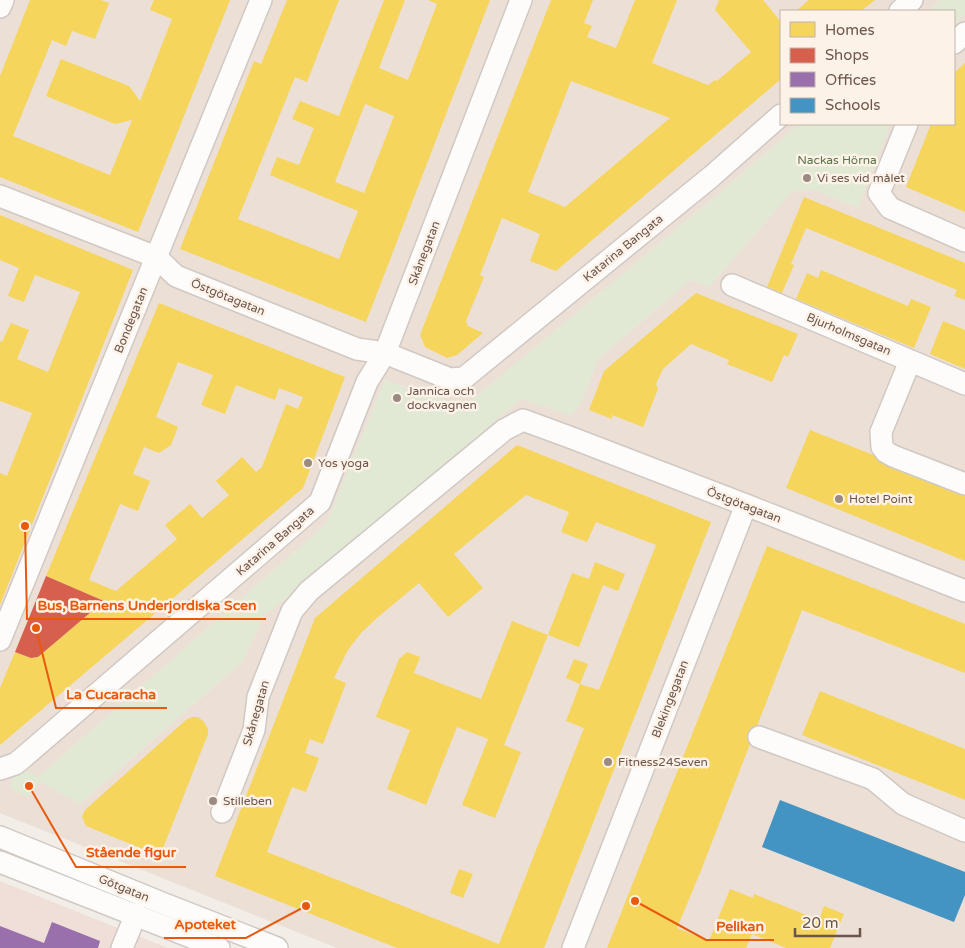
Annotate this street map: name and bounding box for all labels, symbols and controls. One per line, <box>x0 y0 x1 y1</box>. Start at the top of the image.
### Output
legend <box>780 10 955 125</box>
text: Homes <box>825 21 875 39</box>
text: Shops <box>825 46 869 64</box>
text: Offices <box>825 71 876 89</box>
text: Schools <box>825 96 881 114</box>
park label: Nackas Hörna <box>797 153 877 167</box>
place label: Vi ses vid målet <box>817 171 905 185</box>
marker: Vi ses vid målet <box>801 172 813 184</box>
street label: Katarina Bangata <box>580 212 666 284</box>
street label: Skånegatan <box>405 219 443 287</box>
street label: Östgötagatan <box>189 276 267 318</box>
street label: Bondegatan <box>111 285 151 355</box>
street label: Bjurholmsgatan <box>805 310 893 358</box>
place label: Jannica och dockvagnen <box>407 384 477 412</box>
marker: Jannica och dockvagnen <box>391 392 403 404</box>
place label: Yos yoga <box>318 456 369 470</box>
marker: Yos yoga <box>302 457 314 469</box>
street label: Östgötagatan <box>705 484 783 526</box>
place label: Hotel Point <box>849 492 913 506</box>
marker: Hotel Point <box>833 493 845 505</box>
street label: Katarina Bangata <box>233 503 317 579</box>
callout: Bus, Barnens Underjordiska Scen <box>27 590 266 619</box>
text: Bus, Barnens Underjordiska Scen <box>37 597 257 614</box>
street label: Blekingegatan <box>649 658 691 740</box>
callout: La Cucaracha <box>56 679 167 708</box>
street label: Skånegatan <box>240 679 272 747</box>
text: La Cucaracha <box>66 686 156 703</box>
place label: Fitness24Seven <box>618 755 708 769</box>
marker: Fitness24Seven <box>602 756 614 768</box>
place label: Stilleben <box>223 794 272 808</box>
marker: Stilleben <box>207 795 219 807</box>
callout: Stående figur <box>76 838 186 867</box>
text: Stående figur <box>86 844 177 861</box>
street label: Götgatan <box>97 871 151 905</box>
scale bar <box>795 906 860 938</box>
callout: Apoteket <box>164 909 246 938</box>
callout: Pelikan <box>706 911 774 940</box>
text: 20 m <box>802 914 839 932</box>
text: Apoteket <box>174 916 236 933</box>
text: Pelikan <box>716 918 764 935</box>

